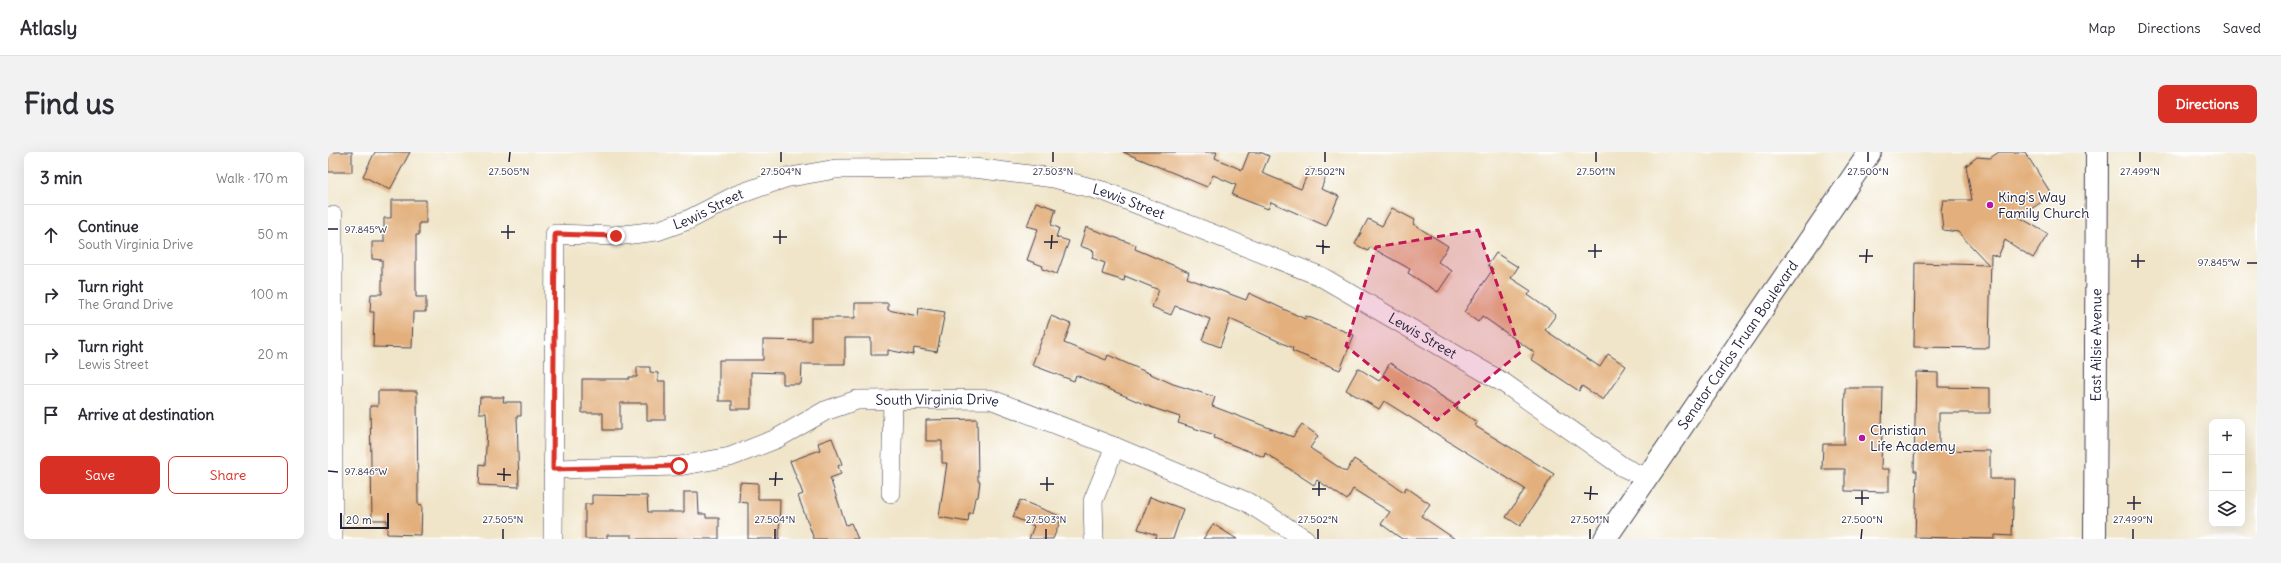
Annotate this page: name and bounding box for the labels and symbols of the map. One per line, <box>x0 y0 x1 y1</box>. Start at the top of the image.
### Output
text: 27.505°N <box>489 165 529 178</box>
text: 27.504°N <box>761 165 801 178</box>
text: 27.503°N <box>1033 165 1073 178</box>
text: 27.502°N <box>1305 165 1345 178</box>
text: 27.501°N <box>1577 165 1616 178</box>
text: 27.500°N <box>1847 165 1889 178</box>
text: 27.499°N <box>2120 165 2160 178</box>
street label: Lewis Street <box>1091 180 1168 223</box>
street label: Lewis Street <box>671 185 746 234</box>
place label: King's Way Family Church <box>1998 188 2089 222</box>
marker: King's Way Family Church <box>1985 200 1995 210</box>
text: 97.845°W <box>345 223 387 236</box>
route end <box>607 227 625 245</box>
text: 97.845°W <box>2198 256 2240 269</box>
street label: Senator Carlos Truan Boulevard <box>1674 257 1802 433</box>
street label: East Ailsie Avenue <box>2087 288 2105 402</box>
street label: Lewis Street <box>1385 309 1460 363</box>
street label: South Virginia Drive <box>875 390 1002 411</box>
place label: Christian Life Academy <box>1870 421 1956 455</box>
marker: Christian Life Academy <box>1857 433 1867 443</box>
route start <box>670 457 688 475</box>
text: 97.846°W <box>345 465 387 478</box>
scale bar <box>340 511 389 530</box>
text: 27.505°N <box>483 513 523 526</box>
text: 27.504°N <box>755 513 795 526</box>
text: 27.503°N <box>1026 513 1066 526</box>
text: 27.502°N <box>1298 513 1338 526</box>
text: 27.501°N <box>1571 513 1610 526</box>
text: 27.500°N <box>1841 513 1883 526</box>
text: 27.499°N <box>2113 513 2153 526</box>

